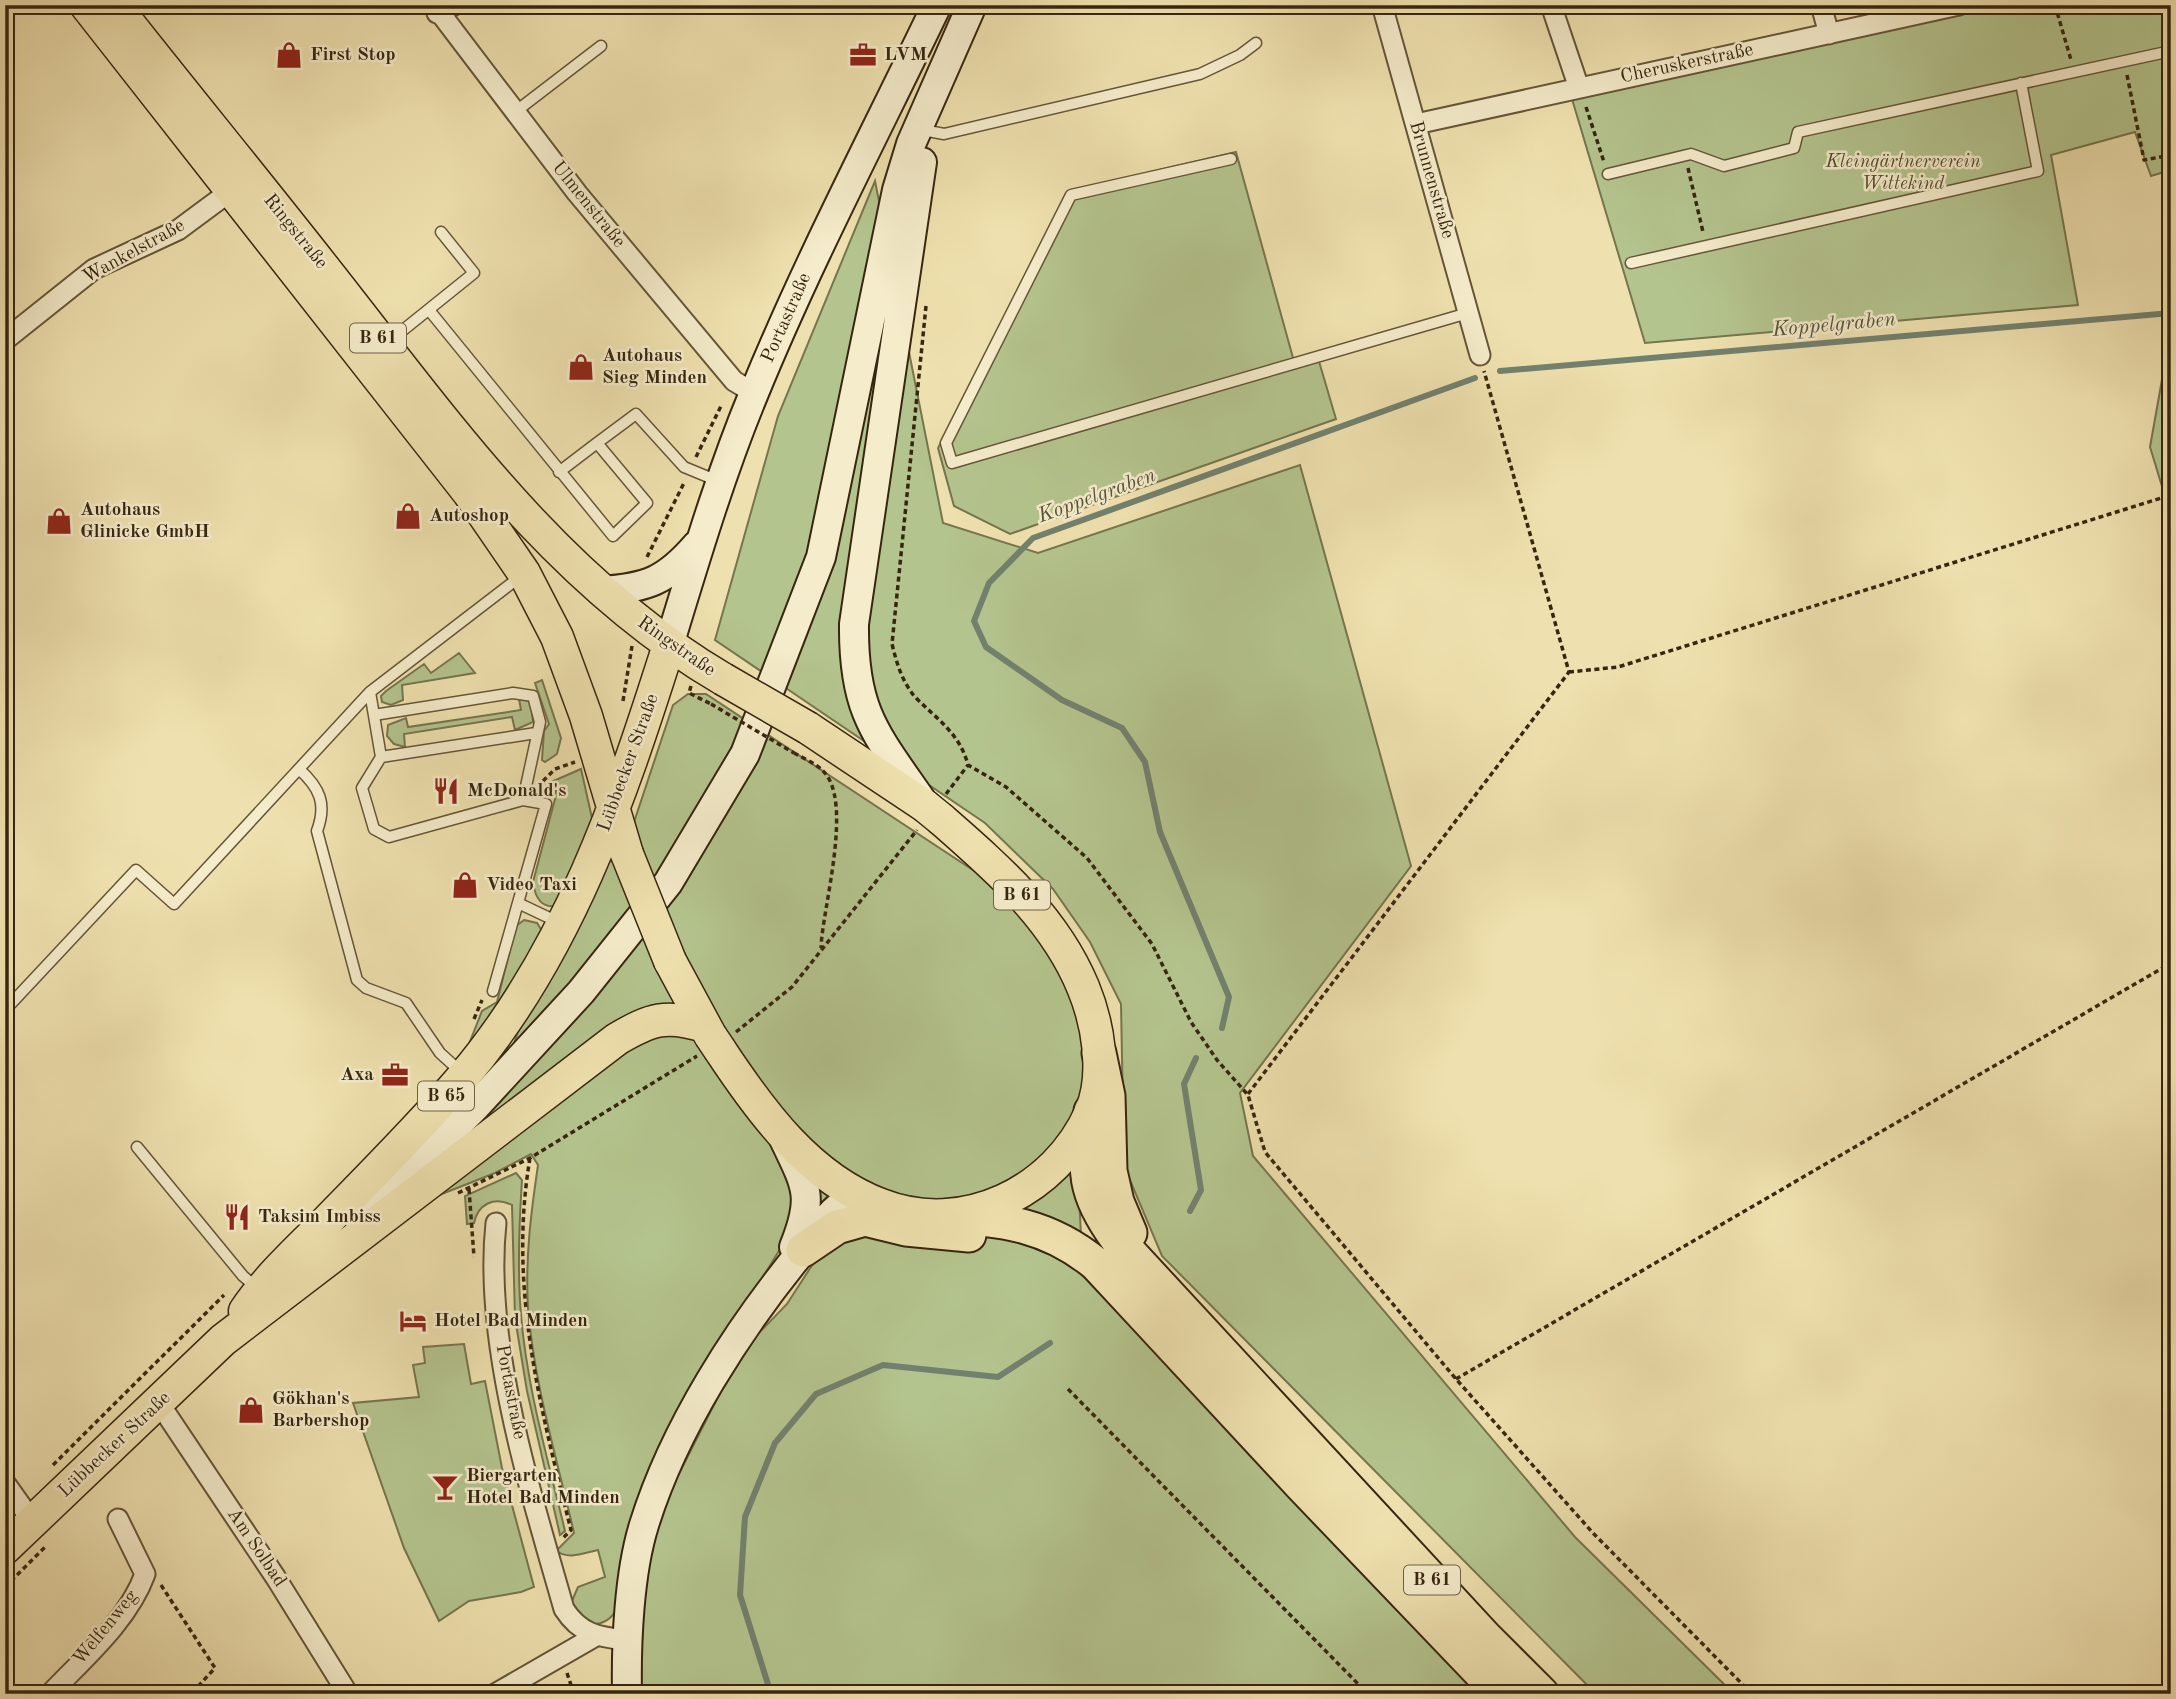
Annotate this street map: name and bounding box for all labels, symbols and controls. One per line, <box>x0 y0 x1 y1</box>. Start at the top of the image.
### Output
shop icon: First Stop <box>274 40 304 70</box>
office icon: LVM <box>848 40 878 70</box>
street label: Cheruskerstraße <box>1619 41 1755 87</box>
place label: First Stop <box>310 46 396 65</box>
place label: LVM <box>884 46 927 65</box>
street label: Brunnenstraße <box>1405 119 1457 241</box>
park label: Kleingärtnerverein Wittekind <box>1824 153 1981 194</box>
street label: Ulmenstraße <box>548 158 628 252</box>
street label: Ringstraße <box>259 191 331 273</box>
street label: Wankelstraße <box>80 216 188 288</box>
street label: Portastraße <box>759 270 815 366</box>
water label: Koppelgraben <box>1770 309 1897 341</box>
road number: B 61 <box>350 324 406 352</box>
place label: Autohaus Sieg Minden <box>602 347 707 388</box>
shop icon: Autohaus Sieg Minden <box>566 352 596 382</box>
water label: Koppelgraben <box>1034 465 1159 527</box>
place label: Autohaus Glinicke GmbH <box>80 501 210 542</box>
shop icon: Autoshop <box>393 501 423 531</box>
shop icon: Autohaus Glinicke GmbH <box>44 506 74 536</box>
place label: Autoshop <box>429 507 509 526</box>
street label: Ringstraße <box>634 613 718 681</box>
street label: Lübbecker Straße <box>595 691 663 835</box>
restaurant icon: McDonald's <box>431 776 461 806</box>
place label: McDonald's <box>467 782 566 801</box>
shop icon: Video Taxi <box>450 870 480 900</box>
place label: Video Taxi <box>486 876 577 895</box>
road number: B 61 <box>994 880 1050 910</box>
office icon: Axa <box>380 1060 410 1090</box>
place label: Axa <box>340 1066 374 1085</box>
road number: B 65 <box>418 1082 474 1111</box>
restaurant icon: Taksim Imbiss <box>222 1202 252 1232</box>
place label: Taksim Imbiss <box>258 1208 381 1227</box>
hotel icon: Hotel Bad Minden <box>398 1306 428 1336</box>
place label: Hotel Bad Minden <box>434 1312 588 1331</box>
street label: Portastraße <box>492 1343 528 1441</box>
street label: Lübbecker Straße <box>55 1388 175 1502</box>
place label: Gökhan's Barbershop <box>272 1390 369 1431</box>
shop icon: Gökhan's Barbershop <box>236 1395 266 1425</box>
place label: Biergarten Hotel Bad Minden <box>466 1467 620 1508</box>
bar icon: Biergarten Hotel Bad Minden <box>430 1472 460 1502</box>
street label: Am Solbad <box>223 1505 289 1591</box>
road number: B 61 <box>1404 1566 1460 1595</box>
street label: Welfenweg <box>70 1586 142 1669</box>

